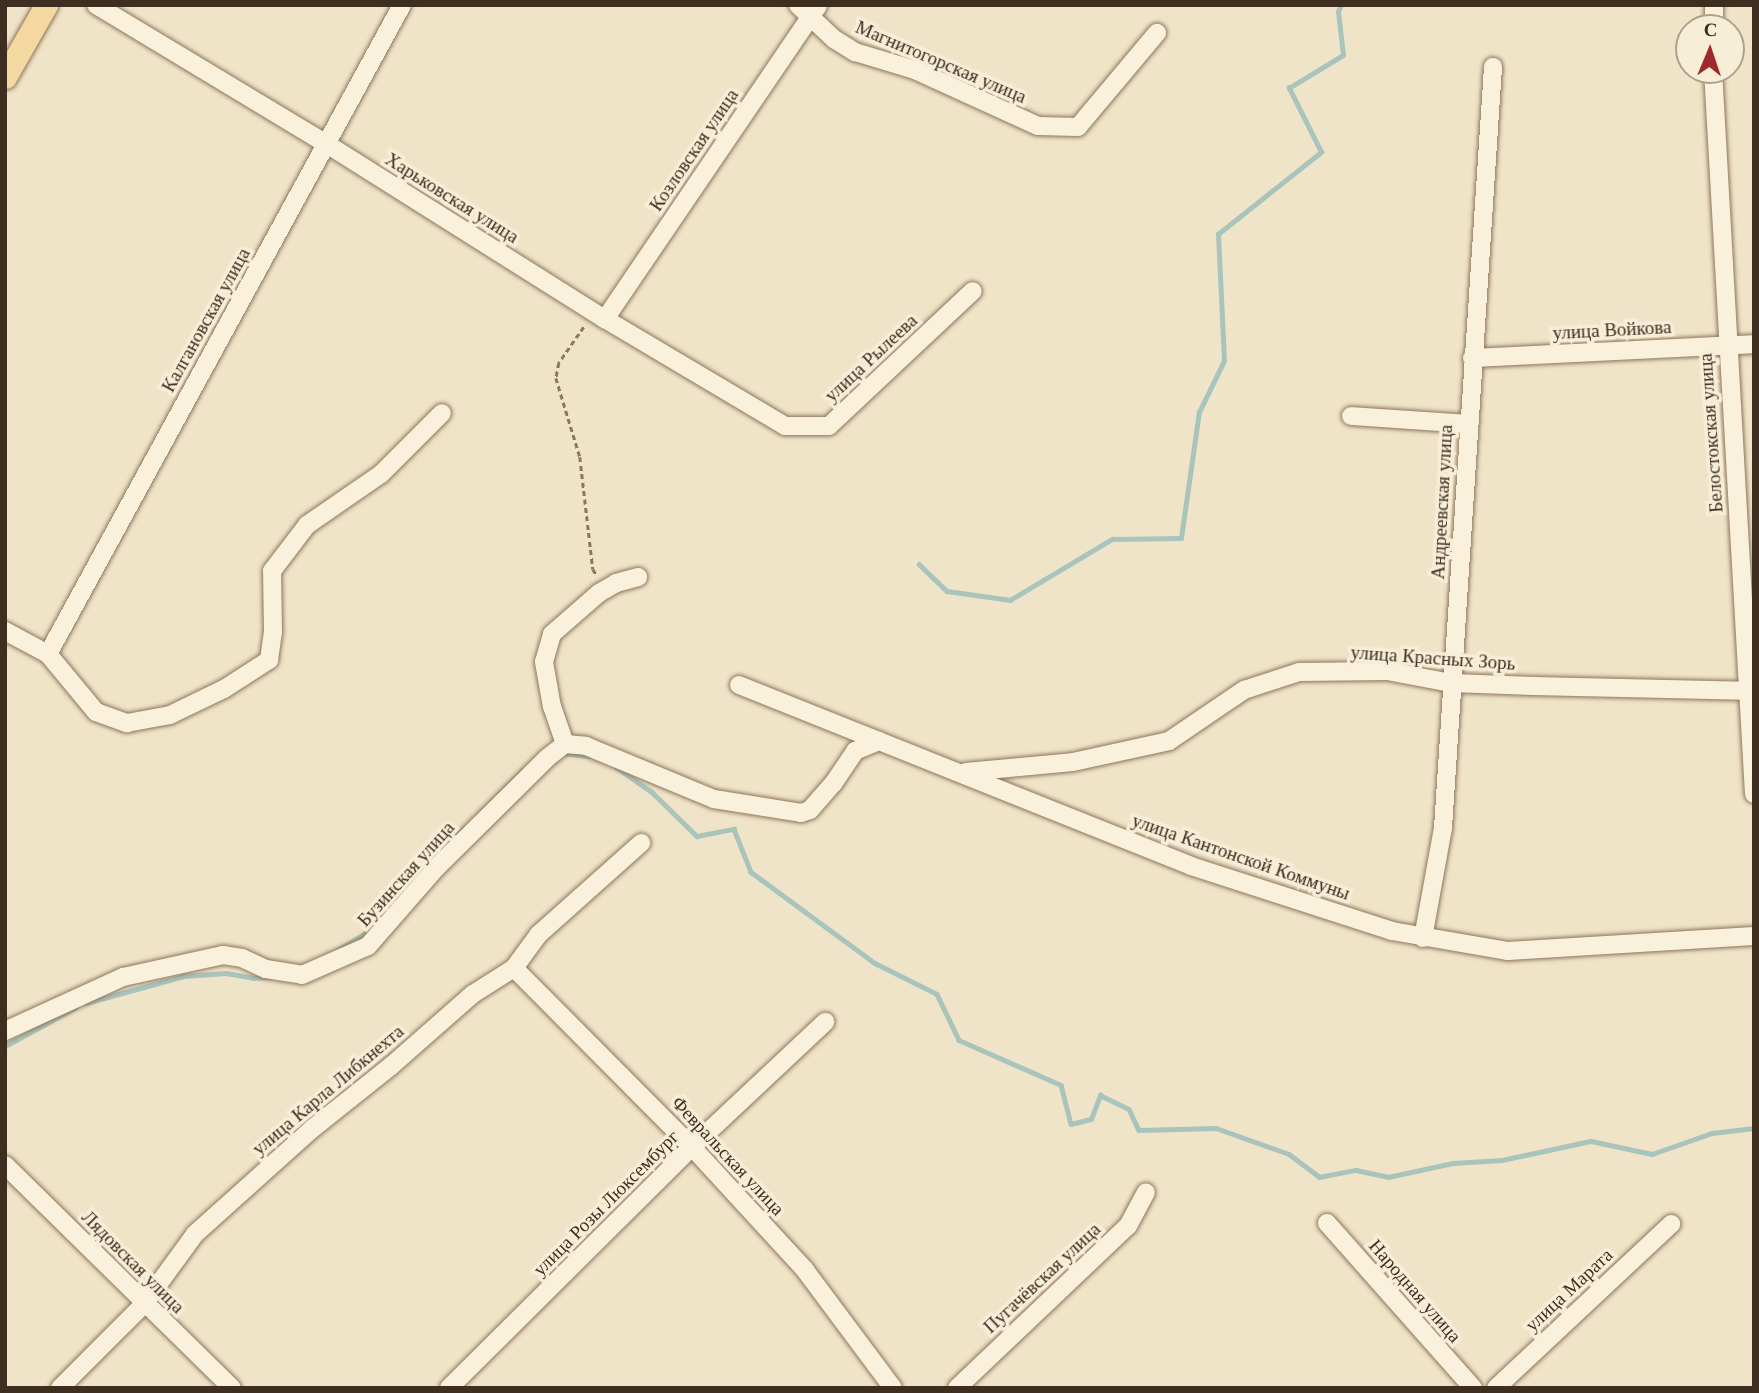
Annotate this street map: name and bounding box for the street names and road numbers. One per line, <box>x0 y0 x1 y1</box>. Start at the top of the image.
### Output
street label: Магнитогорская улица <box>852 16 1030 108</box>
street label: Козловская улица <box>645 84 743 216</box>
street label: Харьковская улица <box>381 148 523 248</box>
street label: Калгановская улица <box>157 244 255 396</box>
street label: улица Рылеева <box>820 309 922 407</box>
street label: улица Войкова <box>1552 316 1672 344</box>
street label: Белостокская улица <box>1694 353 1728 513</box>
street label: Андреевская улица <box>1427 424 1457 580</box>
street label: улица Красных Зорь <box>1350 641 1516 675</box>
street label: улица Кантонской Коммуны <box>1129 809 1353 905</box>
street label: Бузинская улица <box>353 817 459 931</box>
street label: улица Карла Либкнехта <box>248 1020 408 1160</box>
street label: Февральская улица <box>667 1092 789 1220</box>
street label: улица Розы Люксембург <box>528 1125 684 1281</box>
street label: Лядовская улица <box>77 1206 189 1318</box>
street label: Пугачёвская улица <box>979 1218 1105 1338</box>
street label: Народная улица <box>1364 1235 1466 1347</box>
street label: улица Марата <box>1520 1244 1618 1336</box>

